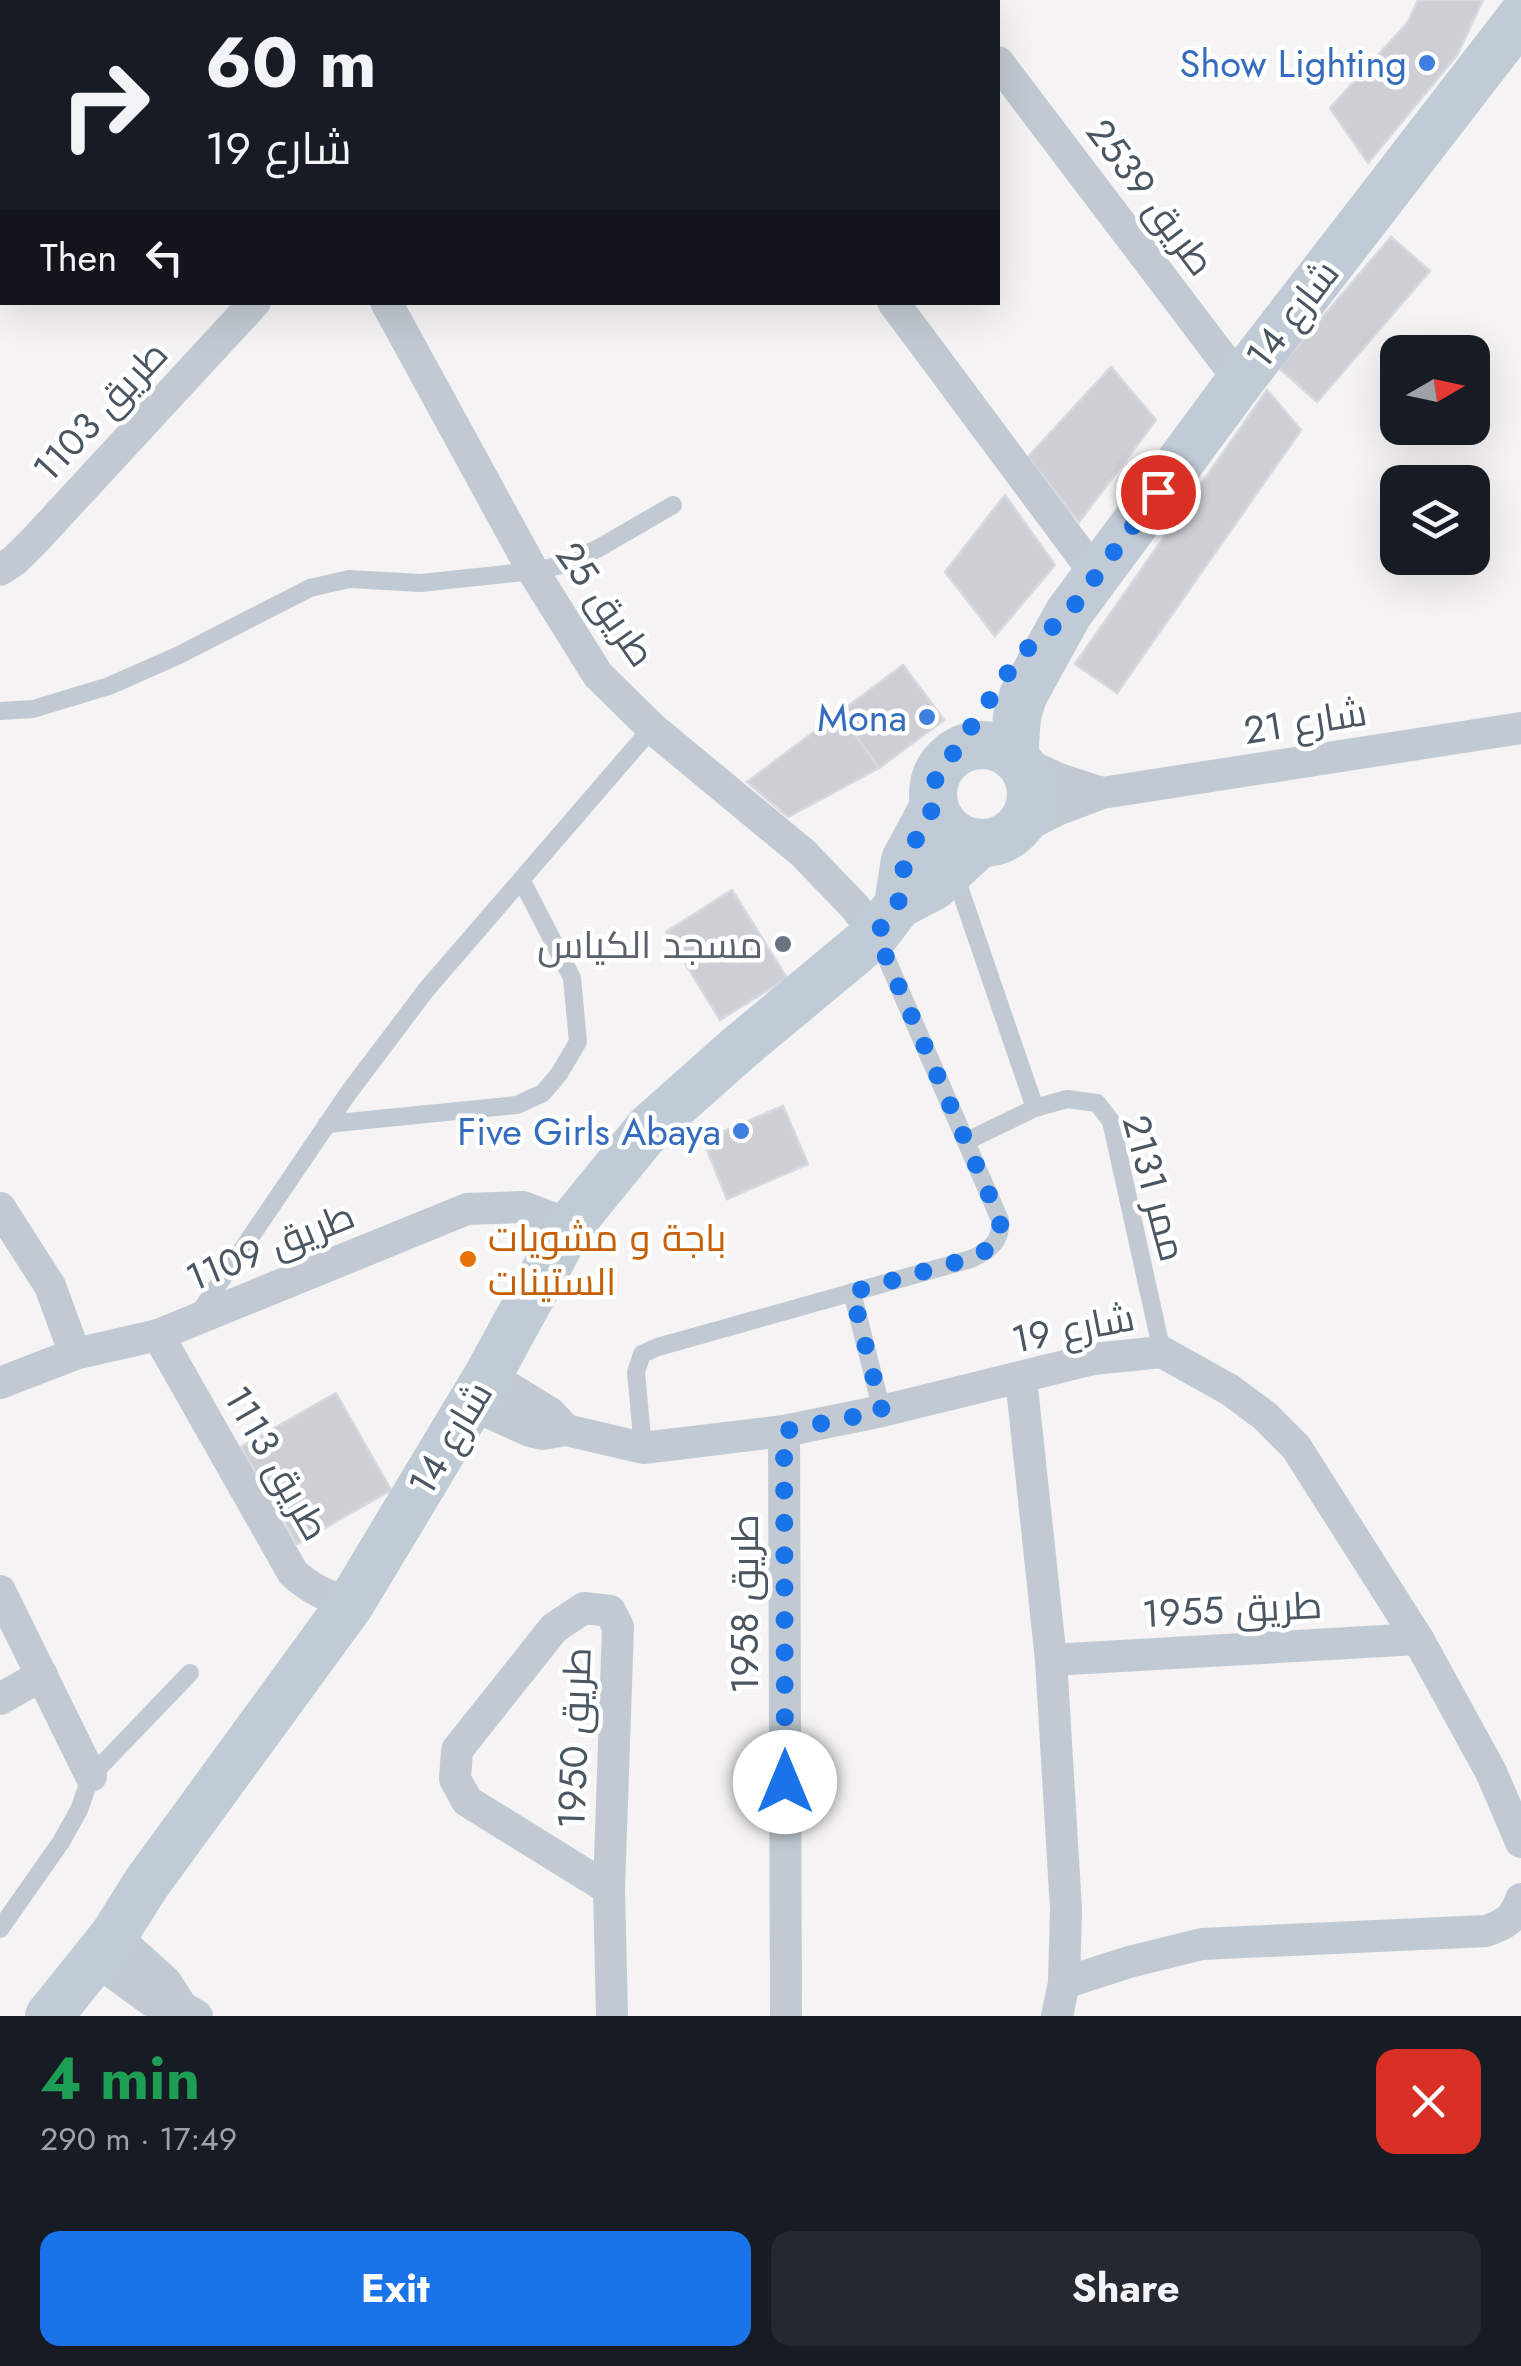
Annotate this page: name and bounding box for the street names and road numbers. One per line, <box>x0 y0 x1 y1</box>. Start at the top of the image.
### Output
street label: طريق 2539 <box>1074 107 1228 287</box>
street label: شارع 14 <box>1232 248 1352 380</box>
street label: طريق 1103 <box>20 328 180 494</box>
street label: طريق 25 <box>543 530 669 678</box>
street label: شارع 21 <box>1240 684 1370 758</box>
street label: ممر 2131 <box>1109 1109 1201 1267</box>
street label: طريق 1109 <box>178 1187 362 1305</box>
street label: شارع 19 <box>1007 1289 1139 1367</box>
street label: شارع 14 <box>394 1371 506 1505</box>
street label: طريق 1113 <box>211 1376 343 1550</box>
street label: طريق 1958 <box>717 1514 772 1694</box>
street label: طريق 1955 <box>1141 1577 1323 1641</box>
street label: طريق 1950 <box>543 1646 605 1830</box>

